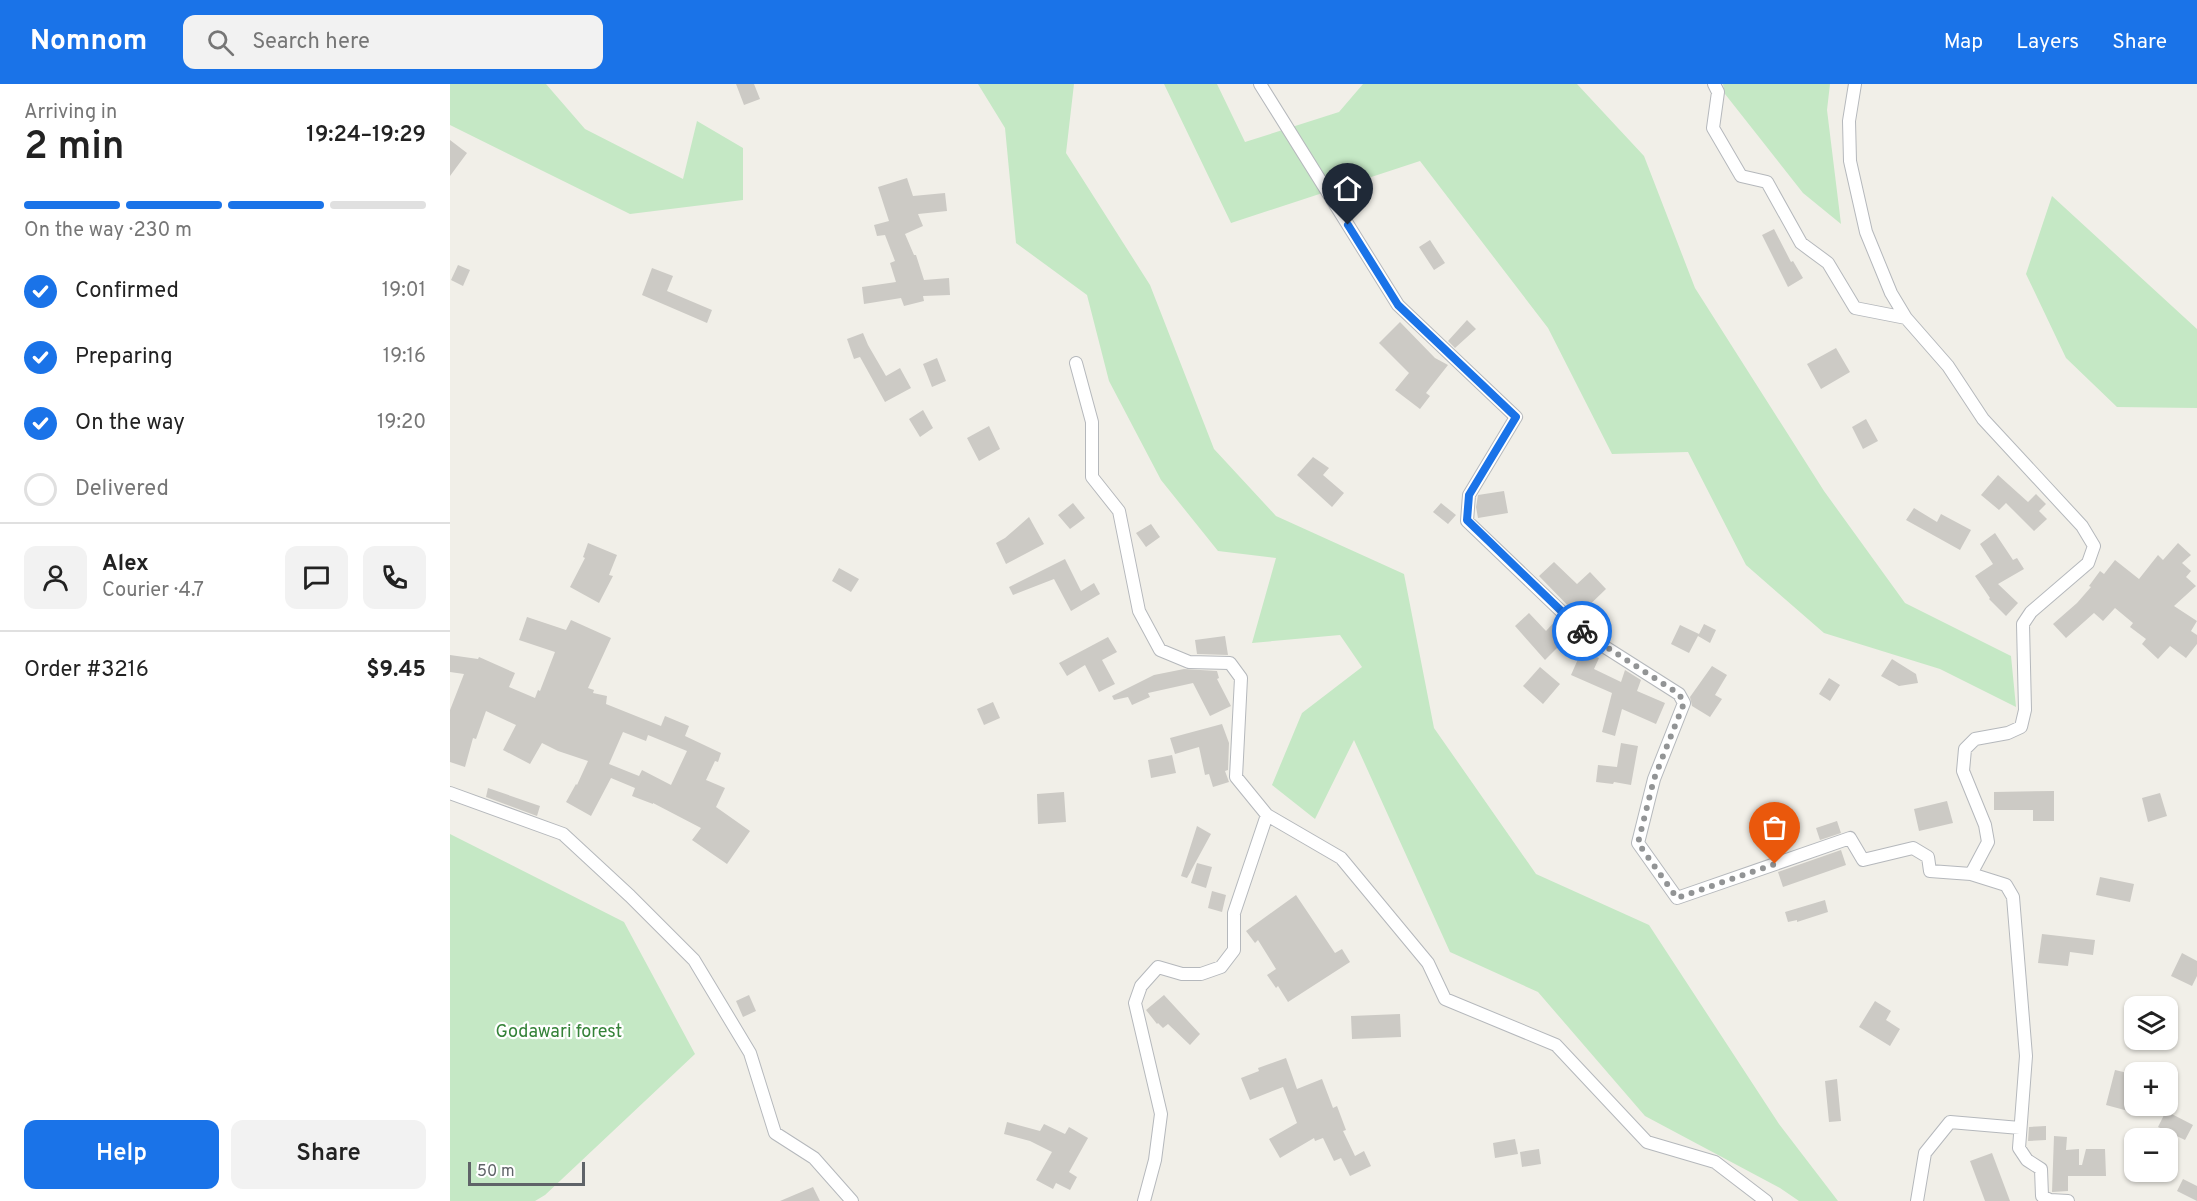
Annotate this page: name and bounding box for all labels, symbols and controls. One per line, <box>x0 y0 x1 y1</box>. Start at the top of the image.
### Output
search box <box>183 15 603 69</box>
text: Nomnom <box>30 24 147 60</box>
icon: search <box>204 26 237 59</box>
text: Search here <box>252 29 370 56</box>
text: Map <box>1944 29 1983 56</box>
text: Layers <box>2016 29 2079 56</box>
text: Share <box>2112 29 2167 56</box>
text: Arriving in <box>24 100 117 126</box>
text: 19:24–19:29 <box>306 122 426 149</box>
text: 2 min <box>24 124 125 173</box>
pin <box>1322 163 1373 225</box>
icon: home <box>1331 172 1364 205</box>
text: On the way · 230 m <box>24 218 192 244</box>
icon: check <box>24 275 57 308</box>
text: Confirmed <box>75 278 179 305</box>
text: 19:01 <box>382 278 426 304</box>
icon: check <box>24 341 57 374</box>
text: Preparing <box>75 344 173 371</box>
text: 19:16 <box>383 344 426 370</box>
icon: check <box>24 407 57 440</box>
text: On the way <box>75 410 185 437</box>
text: 19:20 <box>377 410 426 436</box>
text: Delivered <box>75 476 169 503</box>
button: person <box>24 546 87 609</box>
button: chat <box>285 546 348 609</box>
button: phone <box>363 546 426 609</box>
text: Alex <box>102 551 149 578</box>
text: Courier · 4.7 <box>102 578 204 604</box>
courier <box>1552 601 1612 661</box>
icon: bike <box>1566 615 1599 648</box>
text: Order #3216 <box>24 657 149 684</box>
text: $9.45 <box>366 657 426 684</box>
pin <box>1749 802 1800 864</box>
icon: bag <box>1758 811 1791 844</box>
map controls <box>2124 996 2178 1182</box>
button: layers <box>2124 996 2178 1050</box>
park label: Godawari forest <box>496 1021 622 1044</box>
button: + <box>2124 1062 2178 1116</box>
button: Help <box>24 1120 219 1189</box>
button: Share <box>231 1120 426 1189</box>
button: − <box>2124 1128 2178 1182</box>
scale bar <box>468 1159 585 1186</box>
text: 50 m <box>477 1162 515 1182</box>

